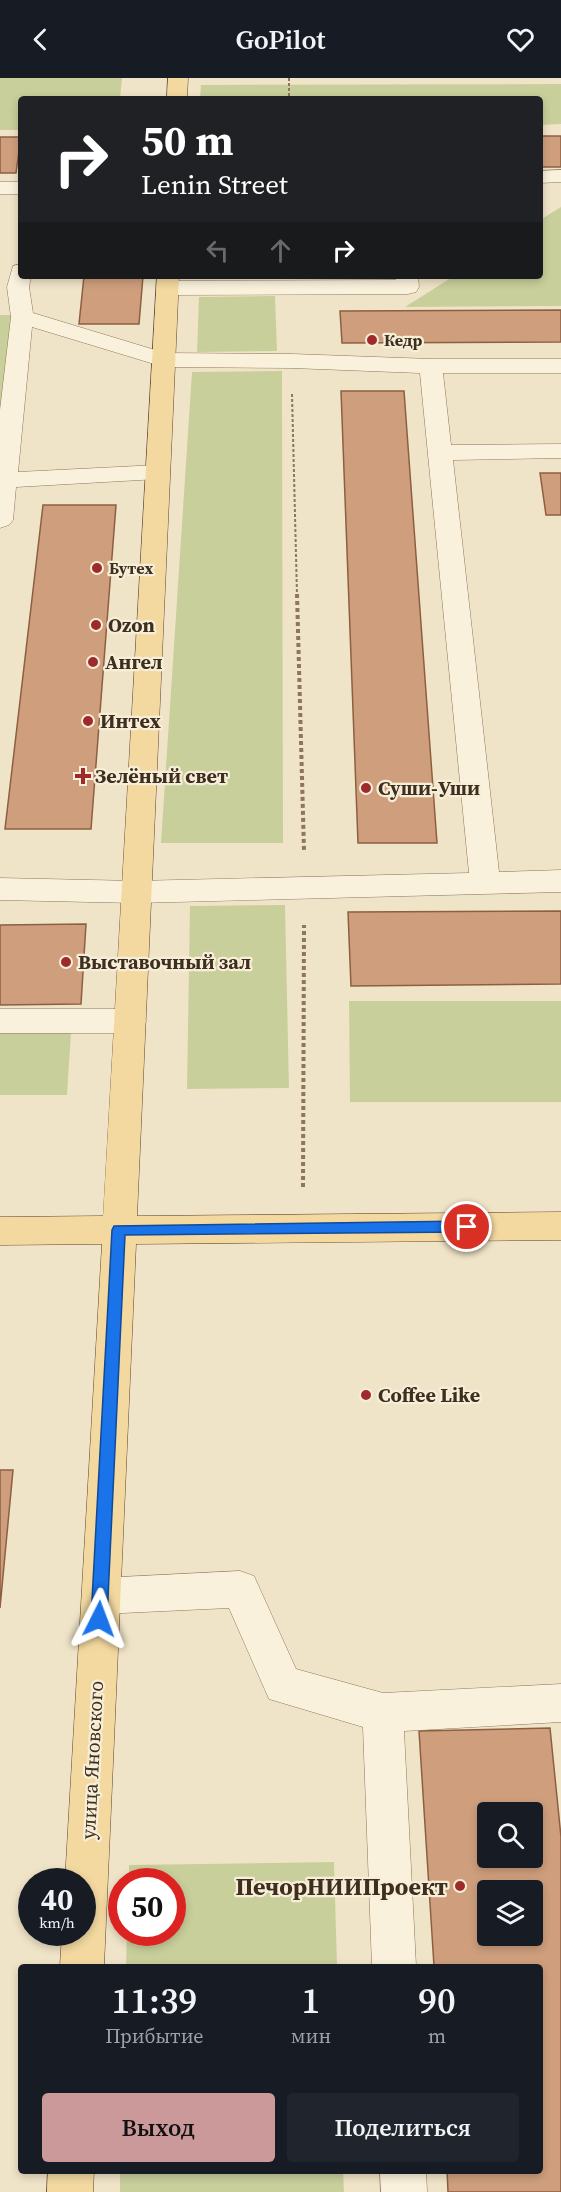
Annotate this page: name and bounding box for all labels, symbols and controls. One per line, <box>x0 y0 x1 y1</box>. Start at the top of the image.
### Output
text: GoPilot <box>236 21 325 58</box>
icon: back <box>24 23 57 56</box>
icon: heart <box>504 23 537 56</box>
text: 50 m <box>141 111 234 169</box>
icon: right <box>42 120 120 198</box>
text: Lenin Street <box>141 166 288 203</box>
icon: left <box>201 234 234 267</box>
icon: ahead <box>264 234 297 267</box>
icon: right <box>327 234 360 267</box>
place label: Кедр <box>384 329 423 351</box>
marker: Кедр <box>365 333 379 347</box>
place label: Бутех <box>109 557 154 579</box>
marker: Бутех <box>90 561 104 575</box>
place label: Ozon <box>108 611 155 639</box>
marker: Ozon <box>89 618 103 632</box>
place label: Ангел <box>105 648 163 676</box>
marker: Ангел <box>86 655 100 669</box>
place label: Интех <box>100 707 161 735</box>
marker: Интех <box>81 714 95 728</box>
place label: Зелёный свет <box>95 762 228 790</box>
marker: Зелёный свет <box>76 769 90 783</box>
place label: Суши-Уши <box>378 774 480 802</box>
marker: Суши-Уши <box>359 781 373 795</box>
place label: Выставочный зал <box>78 948 251 976</box>
marker: Выставочный зал <box>59 955 73 969</box>
pin <box>441 1201 492 1252</box>
icon: arrive <box>450 1210 483 1243</box>
place label: Coffee Like <box>378 1381 480 1409</box>
marker: Coffee Like <box>359 1388 373 1402</box>
position arrow <box>67 1587 131 1651</box>
street label: улица Яновского <box>74 1680 110 1840</box>
map controls <box>477 1802 543 1946</box>
button: search <box>477 1802 543 1868</box>
speed limit sign: 50 <box>108 1868 186 1946</box>
place label: ПечорНИИПроект <box>236 1870 448 1903</box>
text: 40 <box>41 1879 73 1920</box>
marker: ПечорНИИПроект <box>453 1879 467 1893</box>
button: layers <box>477 1880 543 1946</box>
text: km/h <box>39 1912 75 1933</box>
text: 11:39 <box>112 1976 197 2025</box>
text: 1 <box>302 1976 320 2025</box>
text: 90 <box>418 1976 456 2025</box>
text: Прибытие <box>105 2022 204 2050</box>
text: мин <box>291 2022 331 2050</box>
text: m <box>428 2022 446 2050</box>
button: Выход <box>42 2093 275 2162</box>
button: Поделиться <box>287 2093 519 2162</box>

